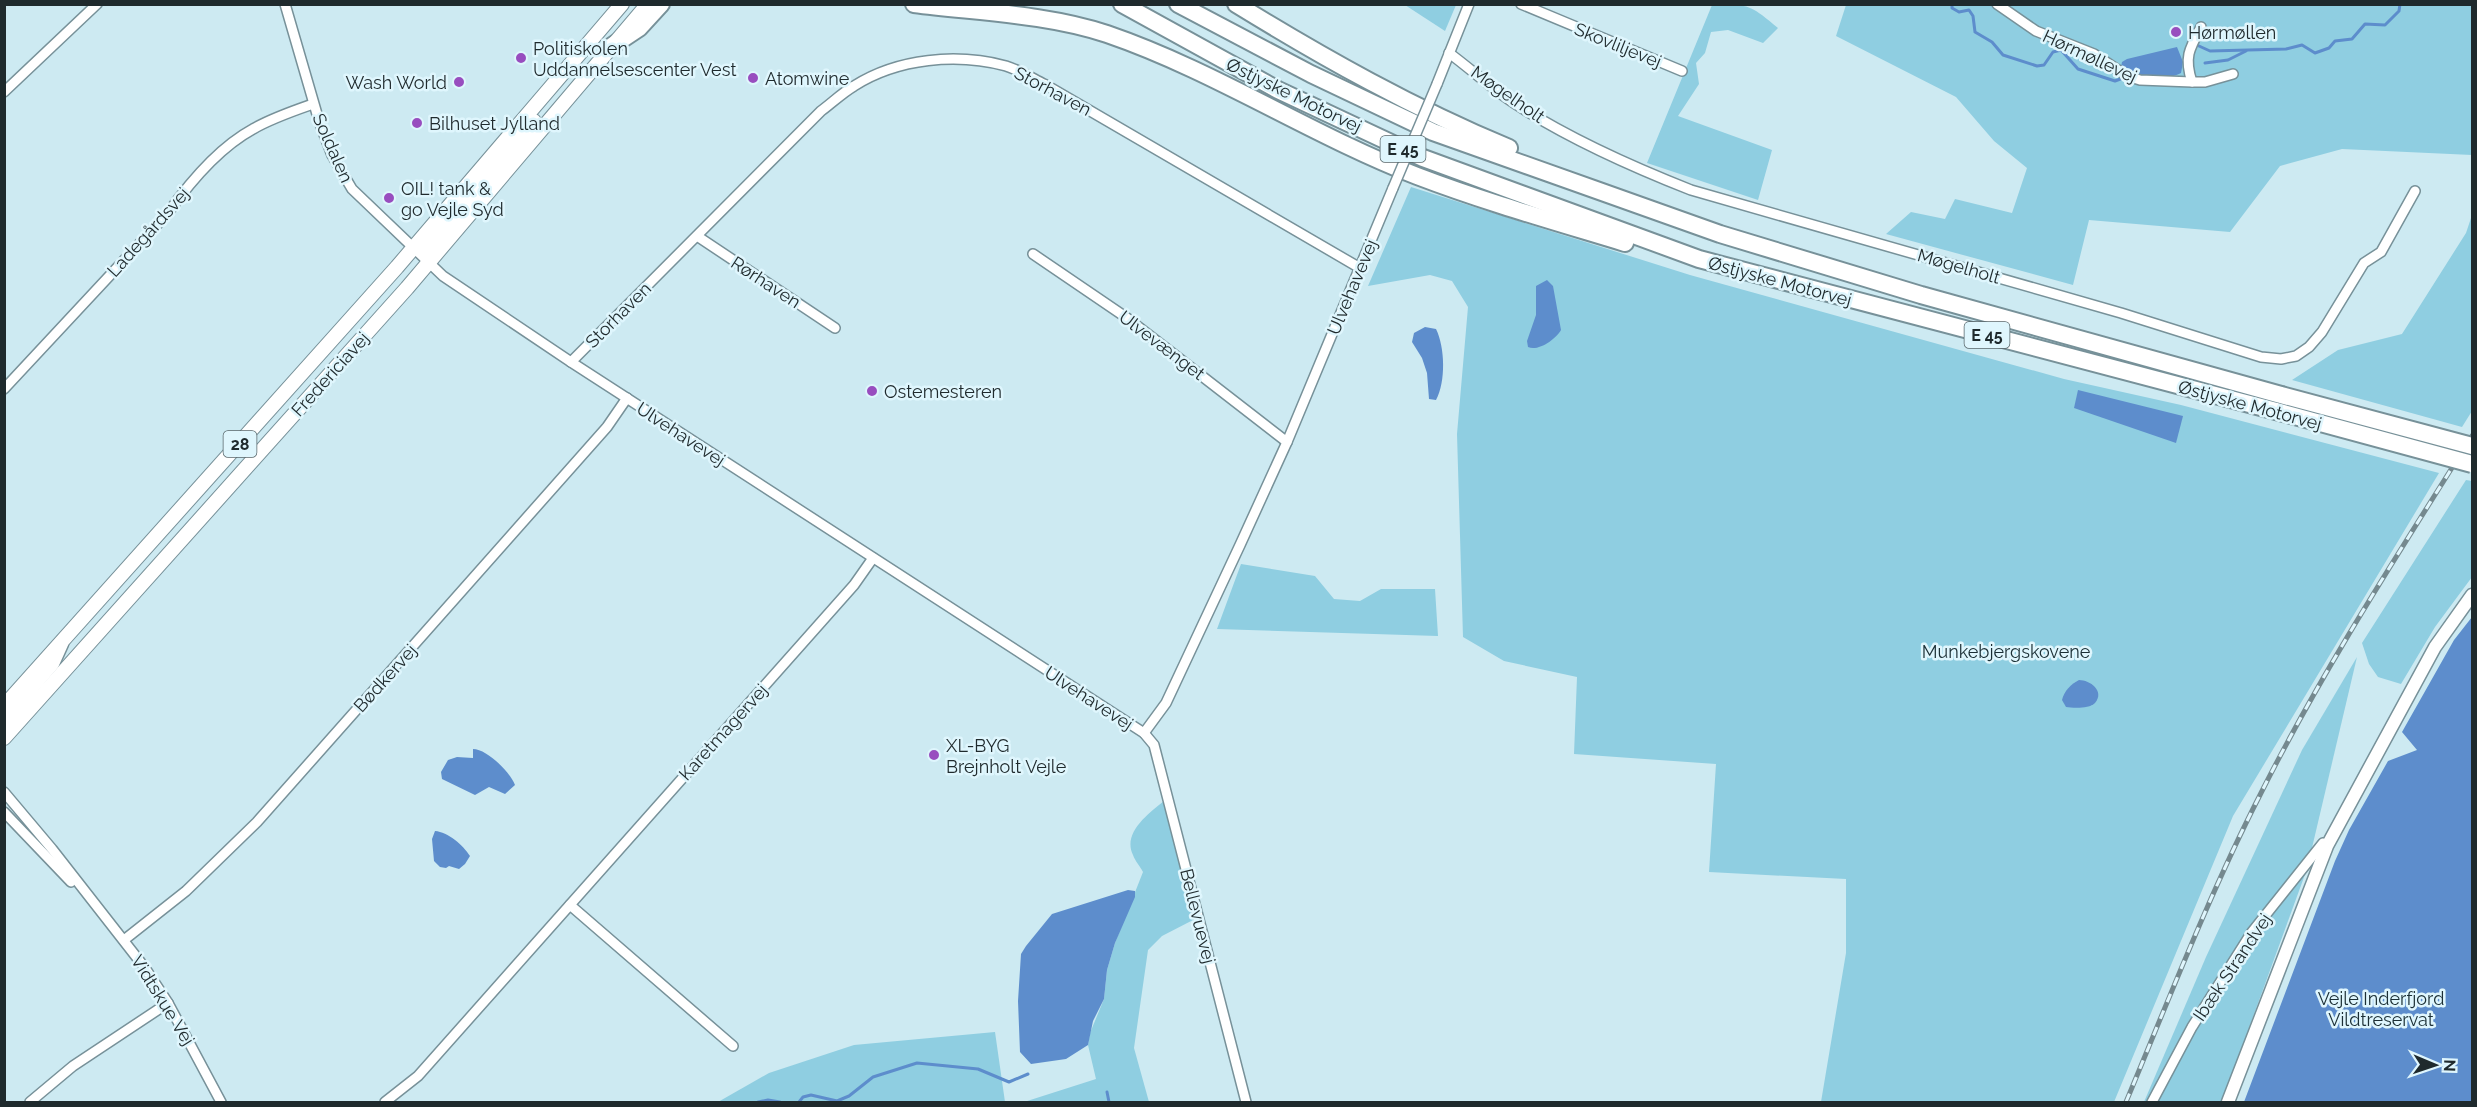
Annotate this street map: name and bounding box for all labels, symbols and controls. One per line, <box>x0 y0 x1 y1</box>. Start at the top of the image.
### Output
street label: Skovliljevej <box>1571 18 1665 72</box>
place label: Hørmøllen <box>2188 22 2276 43</box>
street label: Hørmøllevej <box>2040 25 2140 87</box>
marker: Hørmøllen <box>2169 25 2183 39</box>
place label: Politiskolen Uddannelsescenter Vest <box>533 38 736 80</box>
marker: Politiskolen Uddannelsescenter Vest <box>514 51 528 65</box>
street label: Østjyske Motorvej <box>1223 53 1365 137</box>
street label: Møgelholt <box>1467 61 1549 127</box>
street label: Storhaven <box>1011 62 1095 120</box>
place label: Atomwine <box>765 68 850 89</box>
marker: Atomwine <box>746 71 760 85</box>
place label: Wash World <box>345 72 447 93</box>
marker: Wash World <box>452 75 466 89</box>
street label: Soldalen <box>308 110 358 186</box>
place label: Bilhuset Jylland <box>429 113 560 134</box>
marker: Bilhuset Jylland <box>410 116 424 130</box>
road number: E 45 <box>1380 136 1426 162</box>
place label: OIL! tank & go Vejle Syd <box>401 178 504 220</box>
street label: Ladegårdsvej <box>103 183 193 281</box>
marker: OIL! tank & go Vejle Syd <box>382 191 396 205</box>
street label: Ulvehavevej <box>1323 236 1381 338</box>
street label: Møgelholt <box>1915 244 2003 288</box>
street label: Rørhaven <box>727 252 805 312</box>
street label: Østjyske Motorvej <box>1706 252 1854 310</box>
street label: Storhaven <box>581 278 655 352</box>
street label: Ulvevænget <box>1115 306 1209 384</box>
road number: E 45 <box>1964 322 2010 348</box>
street label: Fredericiavej <box>287 328 373 420</box>
street label: Østjyske Motorvej <box>2176 376 2324 434</box>
place label: Ostemesteren <box>884 381 1002 402</box>
marker: Ostemesteren <box>865 384 879 398</box>
street label: Ulvehavevej <box>633 398 729 470</box>
road number: 28 <box>224 431 256 457</box>
street label: Bødkervej <box>349 640 421 716</box>
park label: Munkebjergskovene <box>1922 641 2091 662</box>
street label: Ulvehavevej <box>1041 662 1137 734</box>
street label: Karetmagervej <box>674 680 772 784</box>
place label: XL-BYG Brejnholt Vejle <box>946 735 1067 777</box>
marker: XL-BYG Brejnholt Vejle <box>927 748 941 762</box>
street label: Bellevuevej <box>1176 866 1220 966</box>
street label: Ibæk Strandvej <box>2188 909 2276 1025</box>
street label: Vidtskue Vej <box>127 951 199 1049</box>
park label: Vejle Inderfjord Vildtreservat <box>2318 988 2444 1030</box>
north arrow <box>2405 1035 2465 1095</box>
text: N <box>2440 1059 2459 1072</box>

